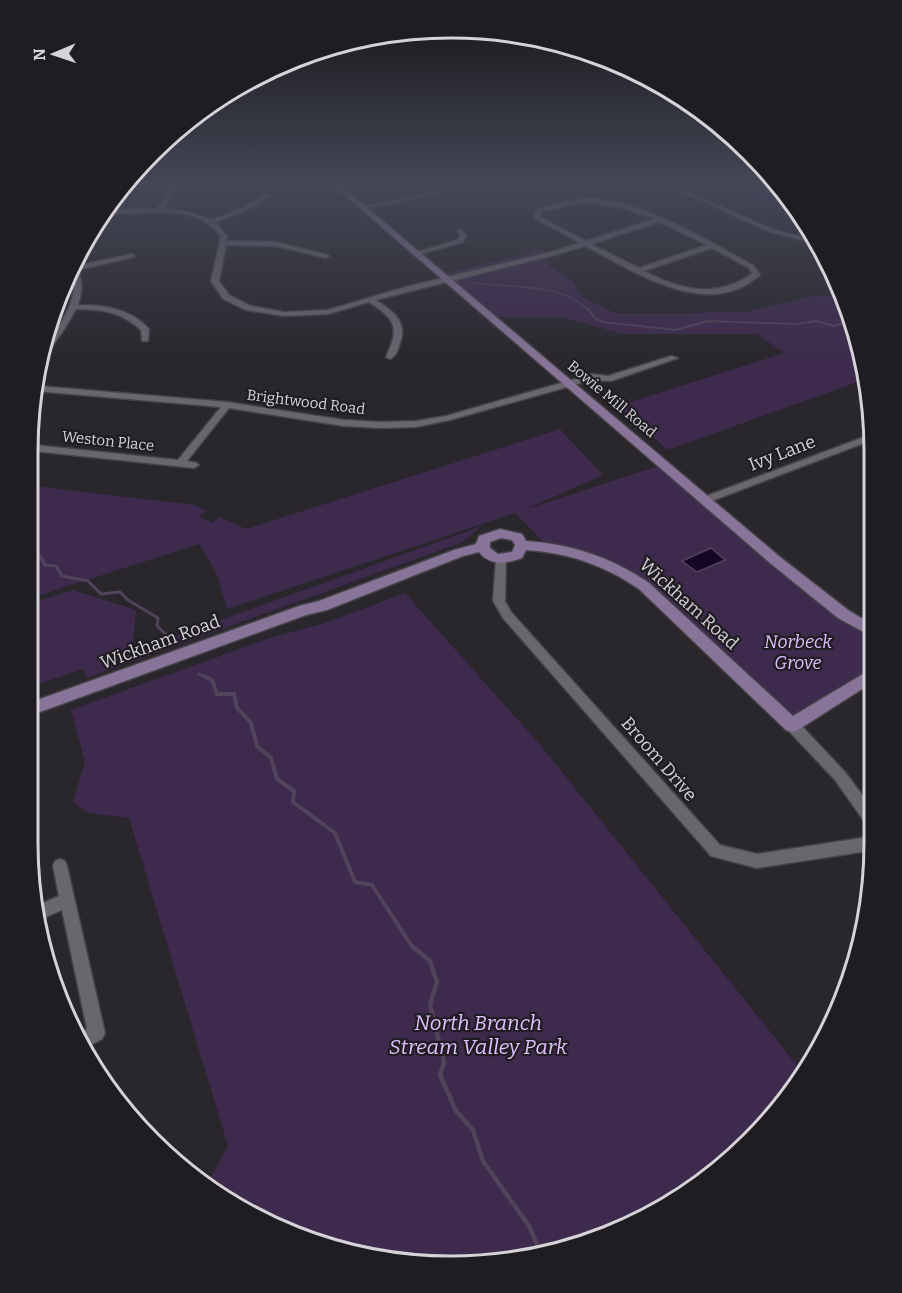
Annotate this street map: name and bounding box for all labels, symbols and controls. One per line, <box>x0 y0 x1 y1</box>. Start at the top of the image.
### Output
north arrow <box>24 24 84 84</box>
text: N <box>30 48 49 61</box>
street label: Bowie Mill Road <box>564 357 660 441</box>
street label: Brightwood Road <box>246 386 366 418</box>
street label: Weston Place <box>61 427 155 455</box>
street label: Ivy Lane <box>746 430 818 476</box>
street label: Wickham Road <box>635 554 743 655</box>
street label: Wickham Road <box>97 610 223 674</box>
park label: Norbeck Grove <box>764 631 832 674</box>
street label: Broom Drive <box>616 712 702 806</box>
park label: North Branch Stream Valley Park <box>389 1010 568 1060</box>

